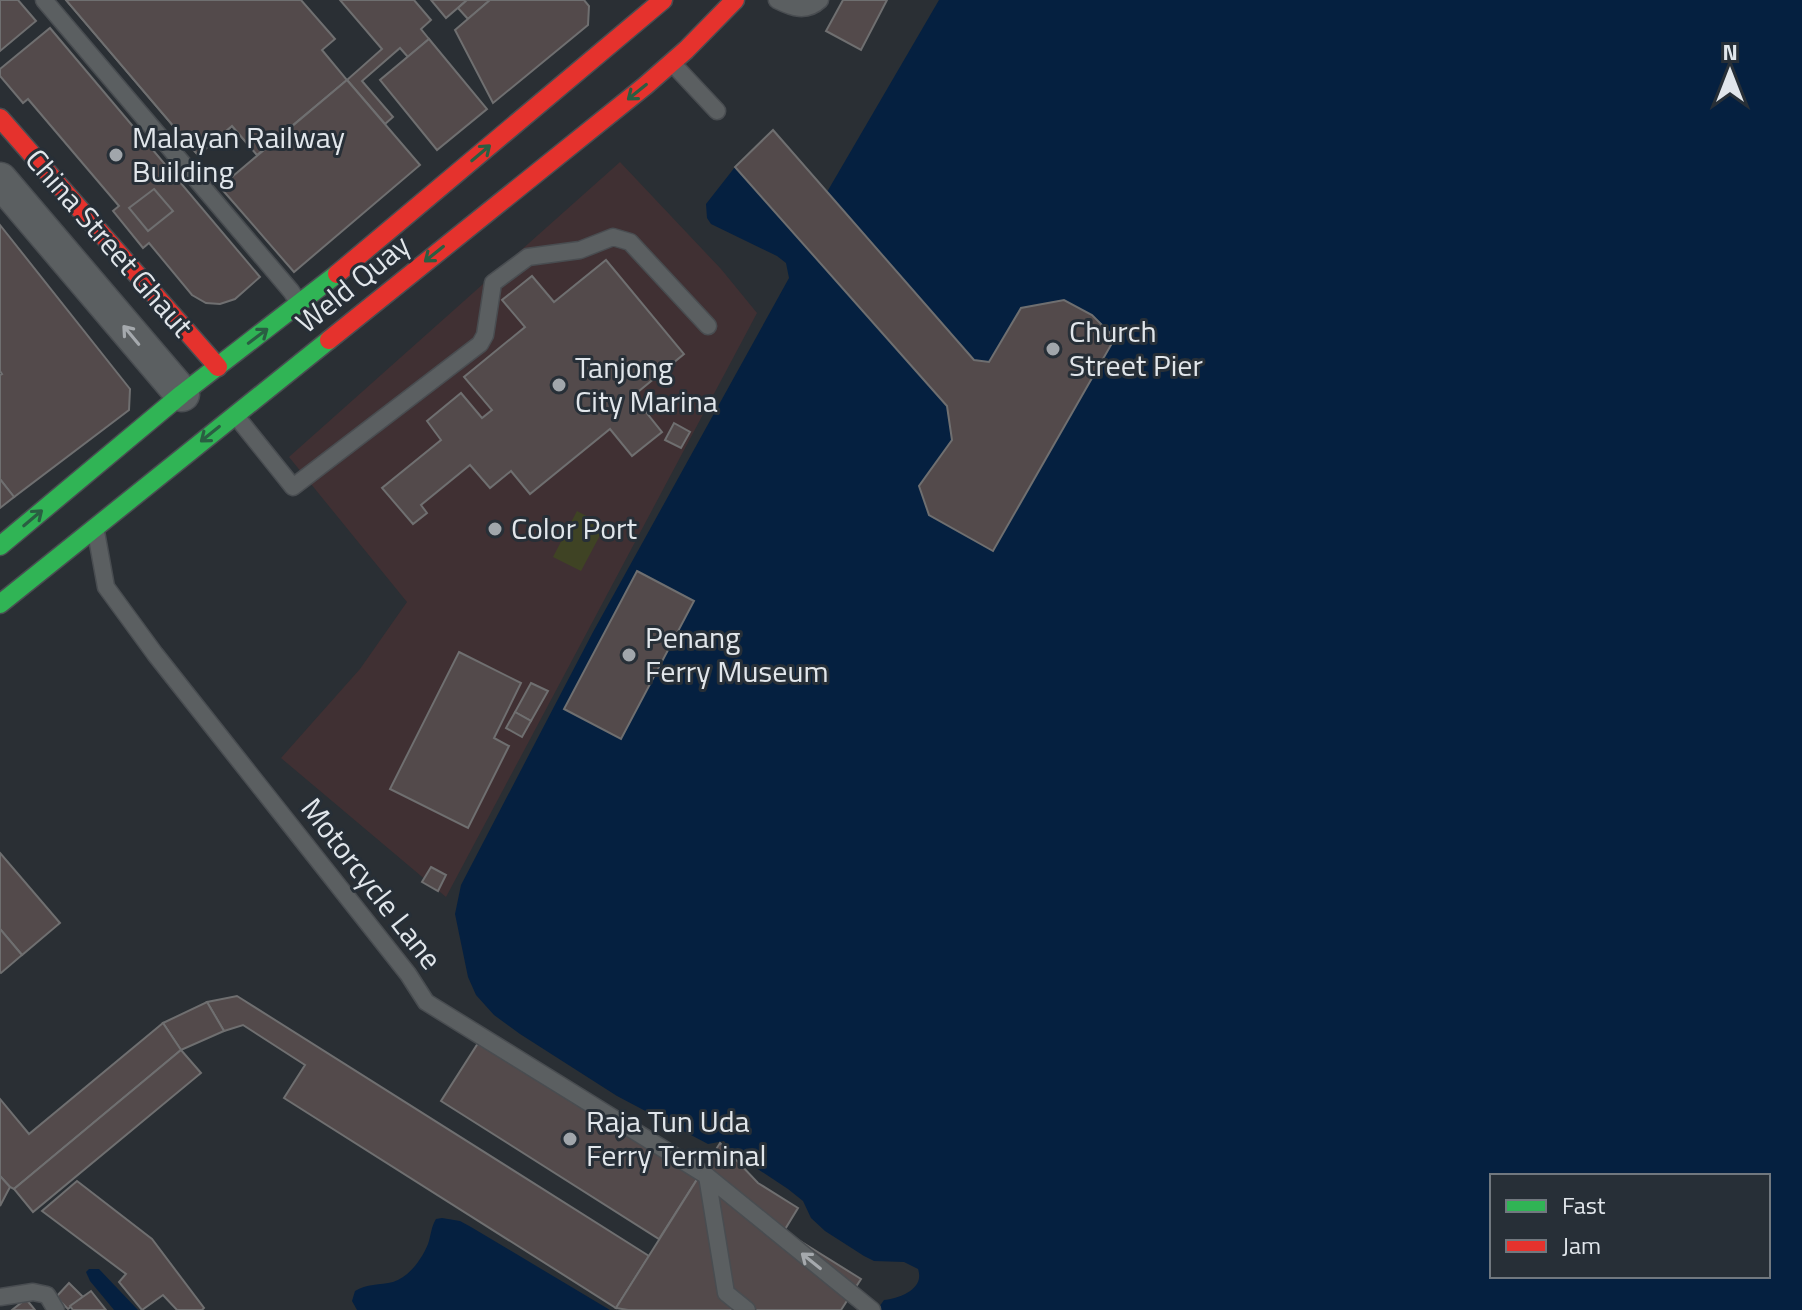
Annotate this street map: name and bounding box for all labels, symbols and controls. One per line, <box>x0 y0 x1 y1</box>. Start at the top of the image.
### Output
north arrow <box>1690 32 1770 112</box>
text: N <box>1722 35 1738 69</box>
one-way arrow <box>627 83 648 101</box>
place label: Malayan Railway Building <box>132 114 345 194</box>
street label: China Street Ghaut <box>15 138 205 347</box>
one-way arrow <box>470 144 490 162</box>
marker: Malayan Railway Building <box>107 146 125 164</box>
street label: Weld Quay <box>285 223 420 344</box>
one-way arrow <box>424 246 445 263</box>
place label: Church Street Pier <box>1069 308 1203 388</box>
one-way arrow <box>122 325 140 345</box>
one-way arrow <box>247 328 269 345</box>
marker: Church Street Pier <box>1044 340 1062 358</box>
place label: Tanjong City Marina <box>575 344 718 424</box>
marker: Tanjong City Marina <box>550 376 568 394</box>
one-way arrow <box>200 426 221 443</box>
place label: Color Port <box>511 505 637 551</box>
one-way arrow <box>23 509 43 527</box>
marker: Color Port <box>486 520 504 538</box>
place label: Penang Ferry Museum <box>645 614 828 694</box>
marker: Penang Ferry Museum <box>620 646 638 664</box>
street label: Motorcycle Lane <box>290 788 454 979</box>
place label: Raja Tun Uda Ferry Terminal <box>586 1098 767 1178</box>
marker: Raja Tun Uda Ferry Terminal <box>561 1130 579 1148</box>
legend <box>1490 1174 1770 1278</box>
text: Fast <box>1562 1187 1606 1223</box>
text: Jam <box>1562 1227 1601 1263</box>
one-way arrow <box>801 1252 822 1270</box>

